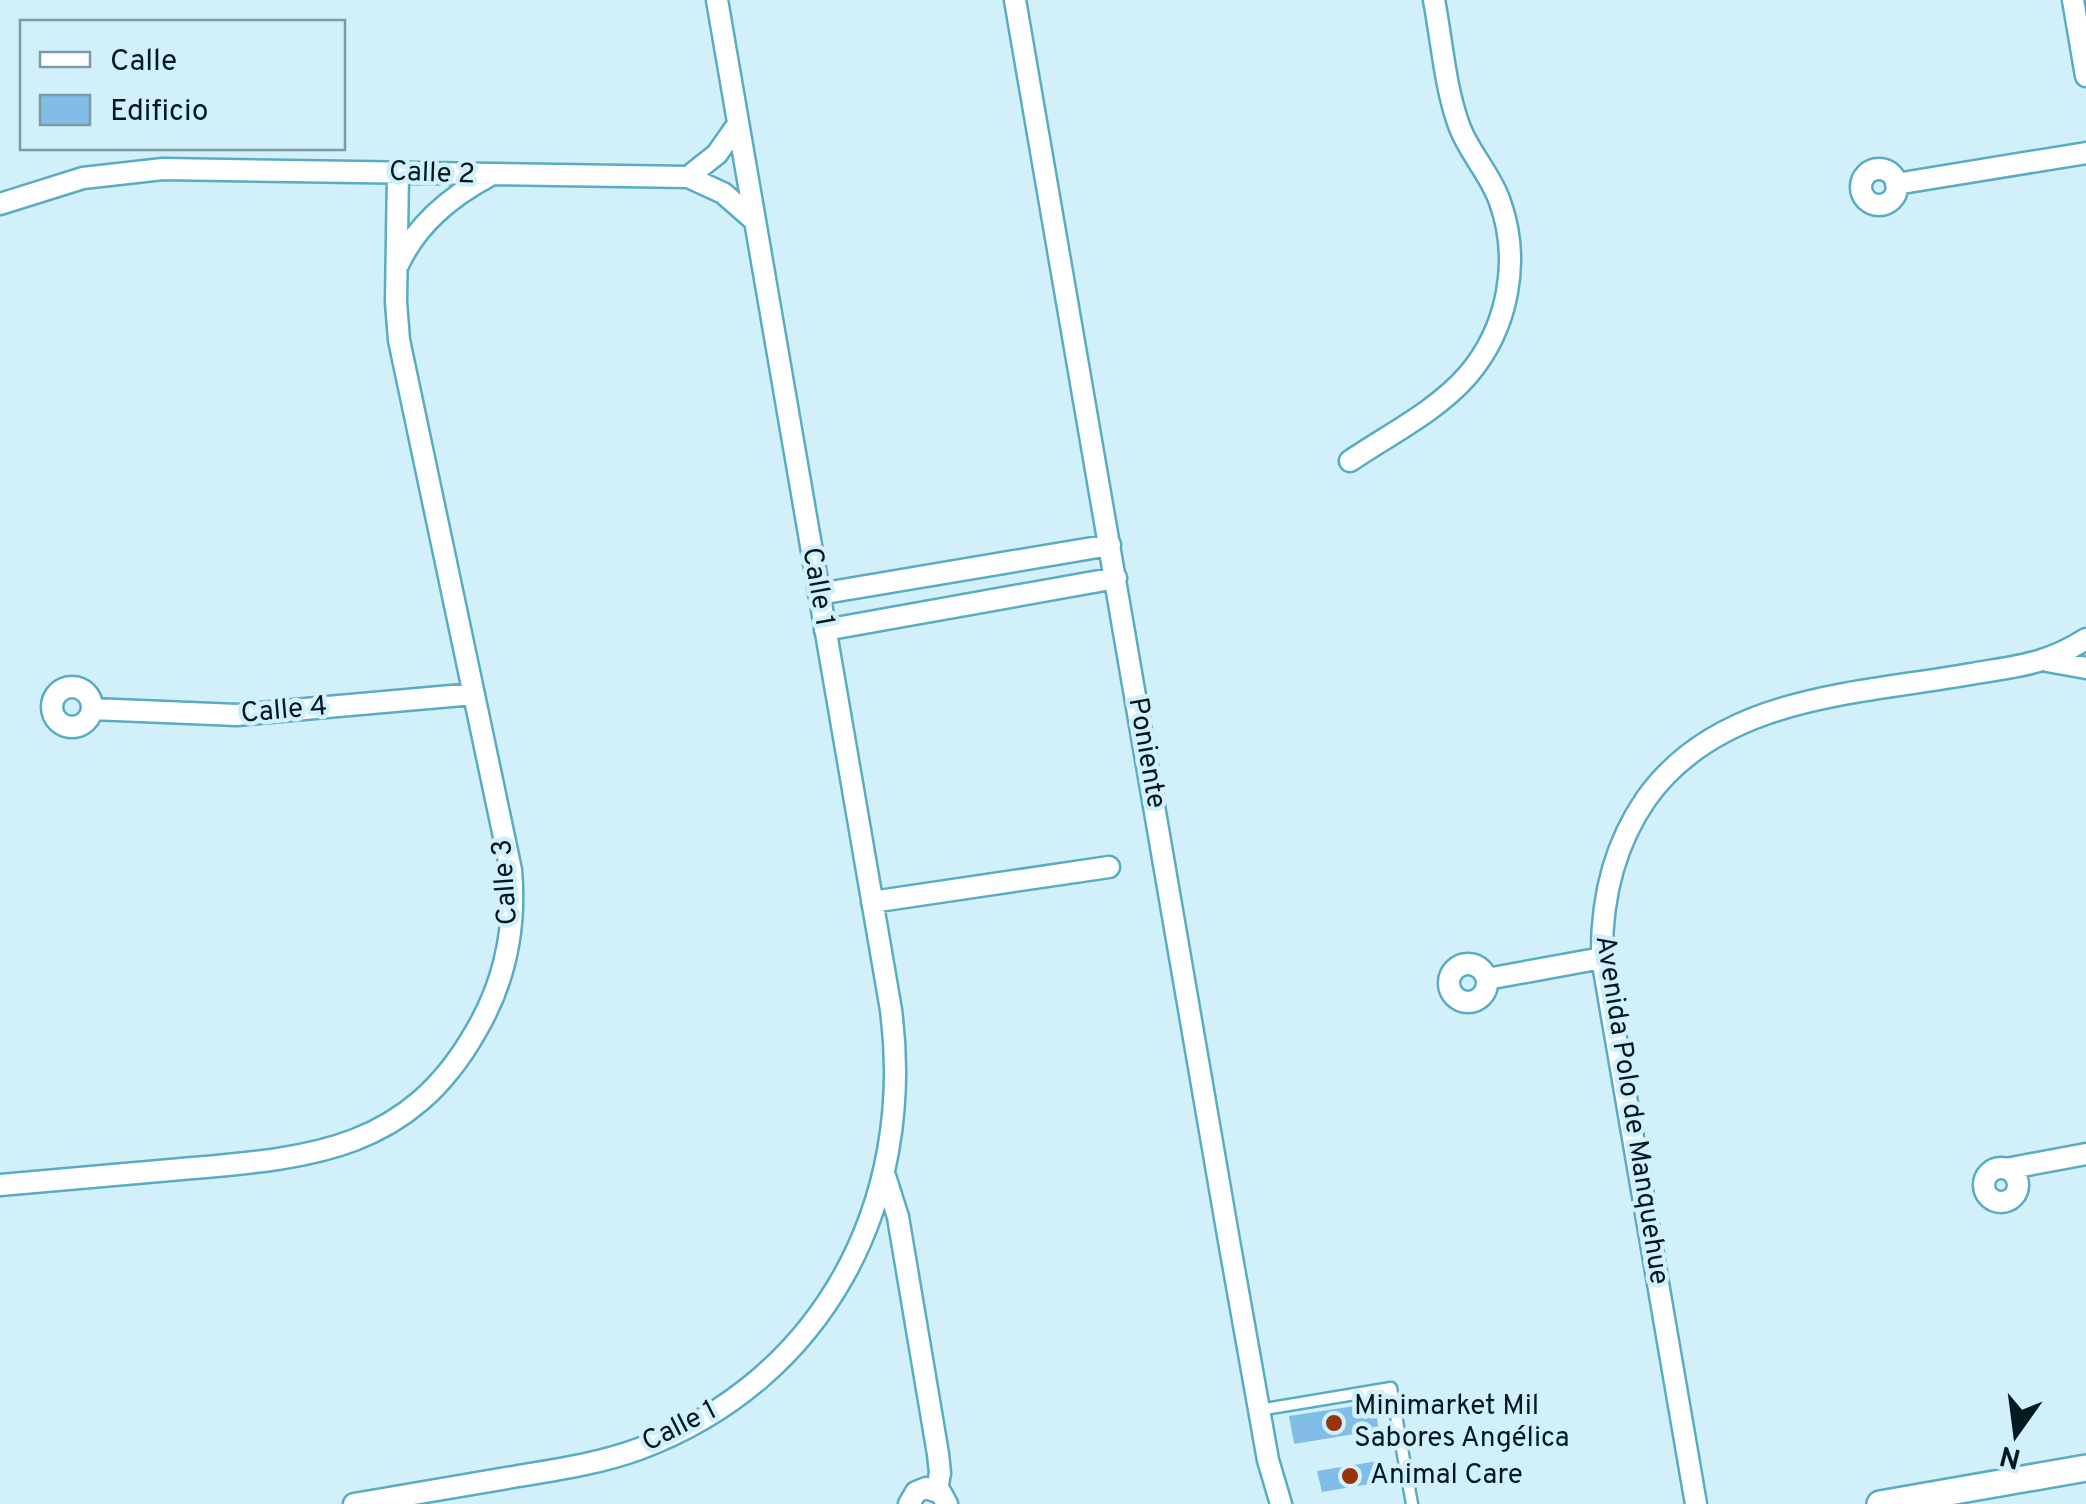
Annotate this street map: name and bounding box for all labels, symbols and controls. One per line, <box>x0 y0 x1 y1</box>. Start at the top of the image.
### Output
legend <box>20 20 345 150</box>
text: Calle <box>110 44 177 81</box>
text: Edificio <box>110 94 208 131</box>
street label: Calle 2 <box>388 155 476 193</box>
street label: Calle 1 <box>792 545 842 629</box>
street label: Calle 4 <box>239 689 329 733</box>
street label: Poniente <box>1119 695 1173 811</box>
street label: Calle 3 <box>485 838 527 926</box>
street label: Avenida Polo de Manquehue <box>1586 933 1676 1287</box>
north arrow <box>1966 1384 2066 1484</box>
place label: Minimarket Mil Sabores Angélica <box>1354 1389 1570 1457</box>
street label: Calle 1 <box>636 1393 724 1461</box>
marker: Minimarket Mil Sabores Angélica <box>1323 1412 1345 1434</box>
text: N <box>1997 1435 2025 1475</box>
place label: Animal Care <box>1370 1458 1523 1494</box>
marker: Animal Care <box>1339 1465 1361 1487</box>

